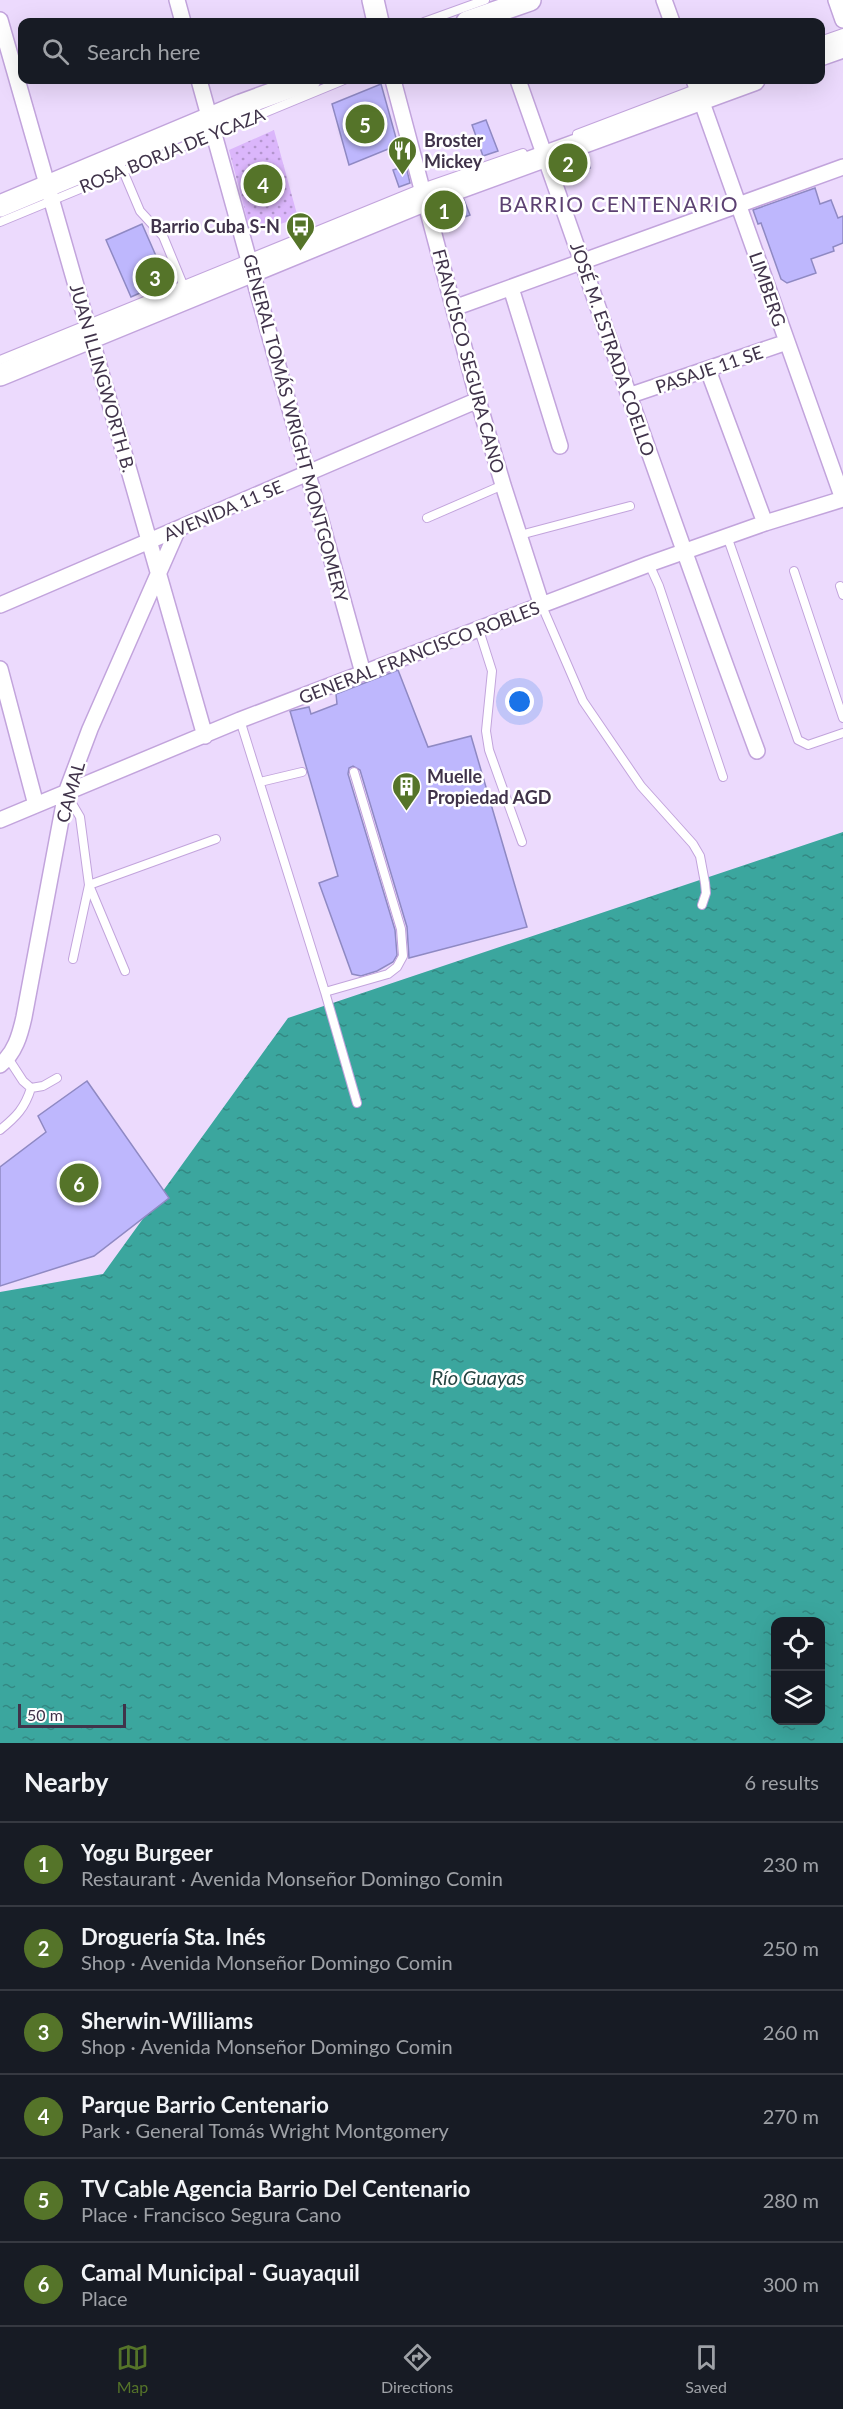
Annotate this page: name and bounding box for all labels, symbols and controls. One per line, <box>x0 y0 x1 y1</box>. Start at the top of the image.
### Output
search box <box>18 18 825 84</box>
icon: search <box>39 35 72 68</box>
text: Search here <box>87 38 200 65</box>
street label: ROSA BORJA DE YCAZA <box>76 102 269 197</box>
pin: 5 <box>346 102 385 146</box>
place label: Broster Mickey <box>424 129 484 172</box>
restaurant icon: Broster Mickey <box>387 134 419 176</box>
pin: 2 <box>548 140 588 186</box>
pin: 4 <box>244 162 282 207</box>
pin: 1 <box>424 188 464 232</box>
district label: BARRIO CENTENARIO <box>499 191 739 216</box>
bus stop icon: Barrio Cuba S-N <box>285 210 317 252</box>
place label: Barrio Cuba S-N <box>150 215 280 237</box>
street label: JOSÉ M. ESTRADA COELLO <box>566 239 660 459</box>
street label: FRANCISCO SEGURA CANO <box>428 247 510 475</box>
street label: LIMBERG <box>745 249 791 329</box>
street label: GENERAL TOMÁS WRIGHT MONTGOMERY <box>239 251 353 605</box>
pin: 3 <box>136 254 174 300</box>
street label: JUAN ILLINGWORTH B. <box>66 281 140 475</box>
street label: PASAJE 11 SE <box>652 340 766 398</box>
street label: AVENIDA 11 SE <box>160 475 286 545</box>
street label: GENERAL FRANCISCO ROBLES <box>296 596 542 708</box>
your location <box>505 687 534 716</box>
street label: CAMAL <box>51 759 89 825</box>
place label: Muelle Propiedad AGD <box>427 765 551 808</box>
building icon: Muelle Propiedad AGD <box>390 770 422 812</box>
pin: 6 <box>60 1160 98 1206</box>
water label: Río Guayas <box>432 1365 524 1389</box>
map controls <box>771 1617 825 1725</box>
button: locate <box>771 1617 825 1671</box>
button: layers <box>771 1671 825 1725</box>
scale bar <box>18 1701 126 1728</box>
text: 50 m <box>27 1705 63 1724</box>
text: Nearby <box>24 1766 109 1798</box>
text: 6 results <box>744 1770 819 1794</box>
text: Yogu Burgeer <box>81 1839 213 1866</box>
text: 1 <box>38 1852 49 1876</box>
text: 230 m <box>763 1852 819 1876</box>
text: Restaurant · Avenida Monseñor Domingo Comin <box>81 1866 503 1890</box>
text: Droguería Sta. Inés <box>81 1923 266 1950</box>
text: 2 <box>38 1936 49 1960</box>
text: 250 m <box>763 1936 819 1960</box>
text: Shop · Avenida Monseñor Domingo Comin <box>81 1950 453 1974</box>
text: Sherwin-Williams <box>81 2007 253 2034</box>
text: 3 <box>38 2020 49 2044</box>
text: 260 m <box>763 2020 819 2044</box>
text: Shop · Avenida Monseñor Domingo Comin <box>81 2034 453 2058</box>
text: Parque Barrio Centenario <box>81 2091 329 2118</box>
text: 4 <box>38 2104 49 2128</box>
text: 270 m <box>763 2104 819 2128</box>
text: Park · General Tomás Wright Montgomery <box>81 2118 449 2142</box>
text: TV Cable Agencia Barrio Del Centenario <box>81 2175 470 2202</box>
text: 5 <box>38 2188 49 2212</box>
text: 280 m <box>763 2188 819 2212</box>
text: Place · Francisco Segura Cano <box>81 2202 341 2226</box>
text: Camal Municipal - Guayaquil <box>81 2259 360 2286</box>
text: 6 <box>38 2272 49 2296</box>
text: 300 m <box>763 2272 819 2296</box>
text: Place <box>81 2286 128 2310</box>
tab: Map <box>116 2341 149 2396</box>
tab: Directions <box>381 2341 453 2396</box>
tab: Saved <box>685 2341 727 2396</box>

